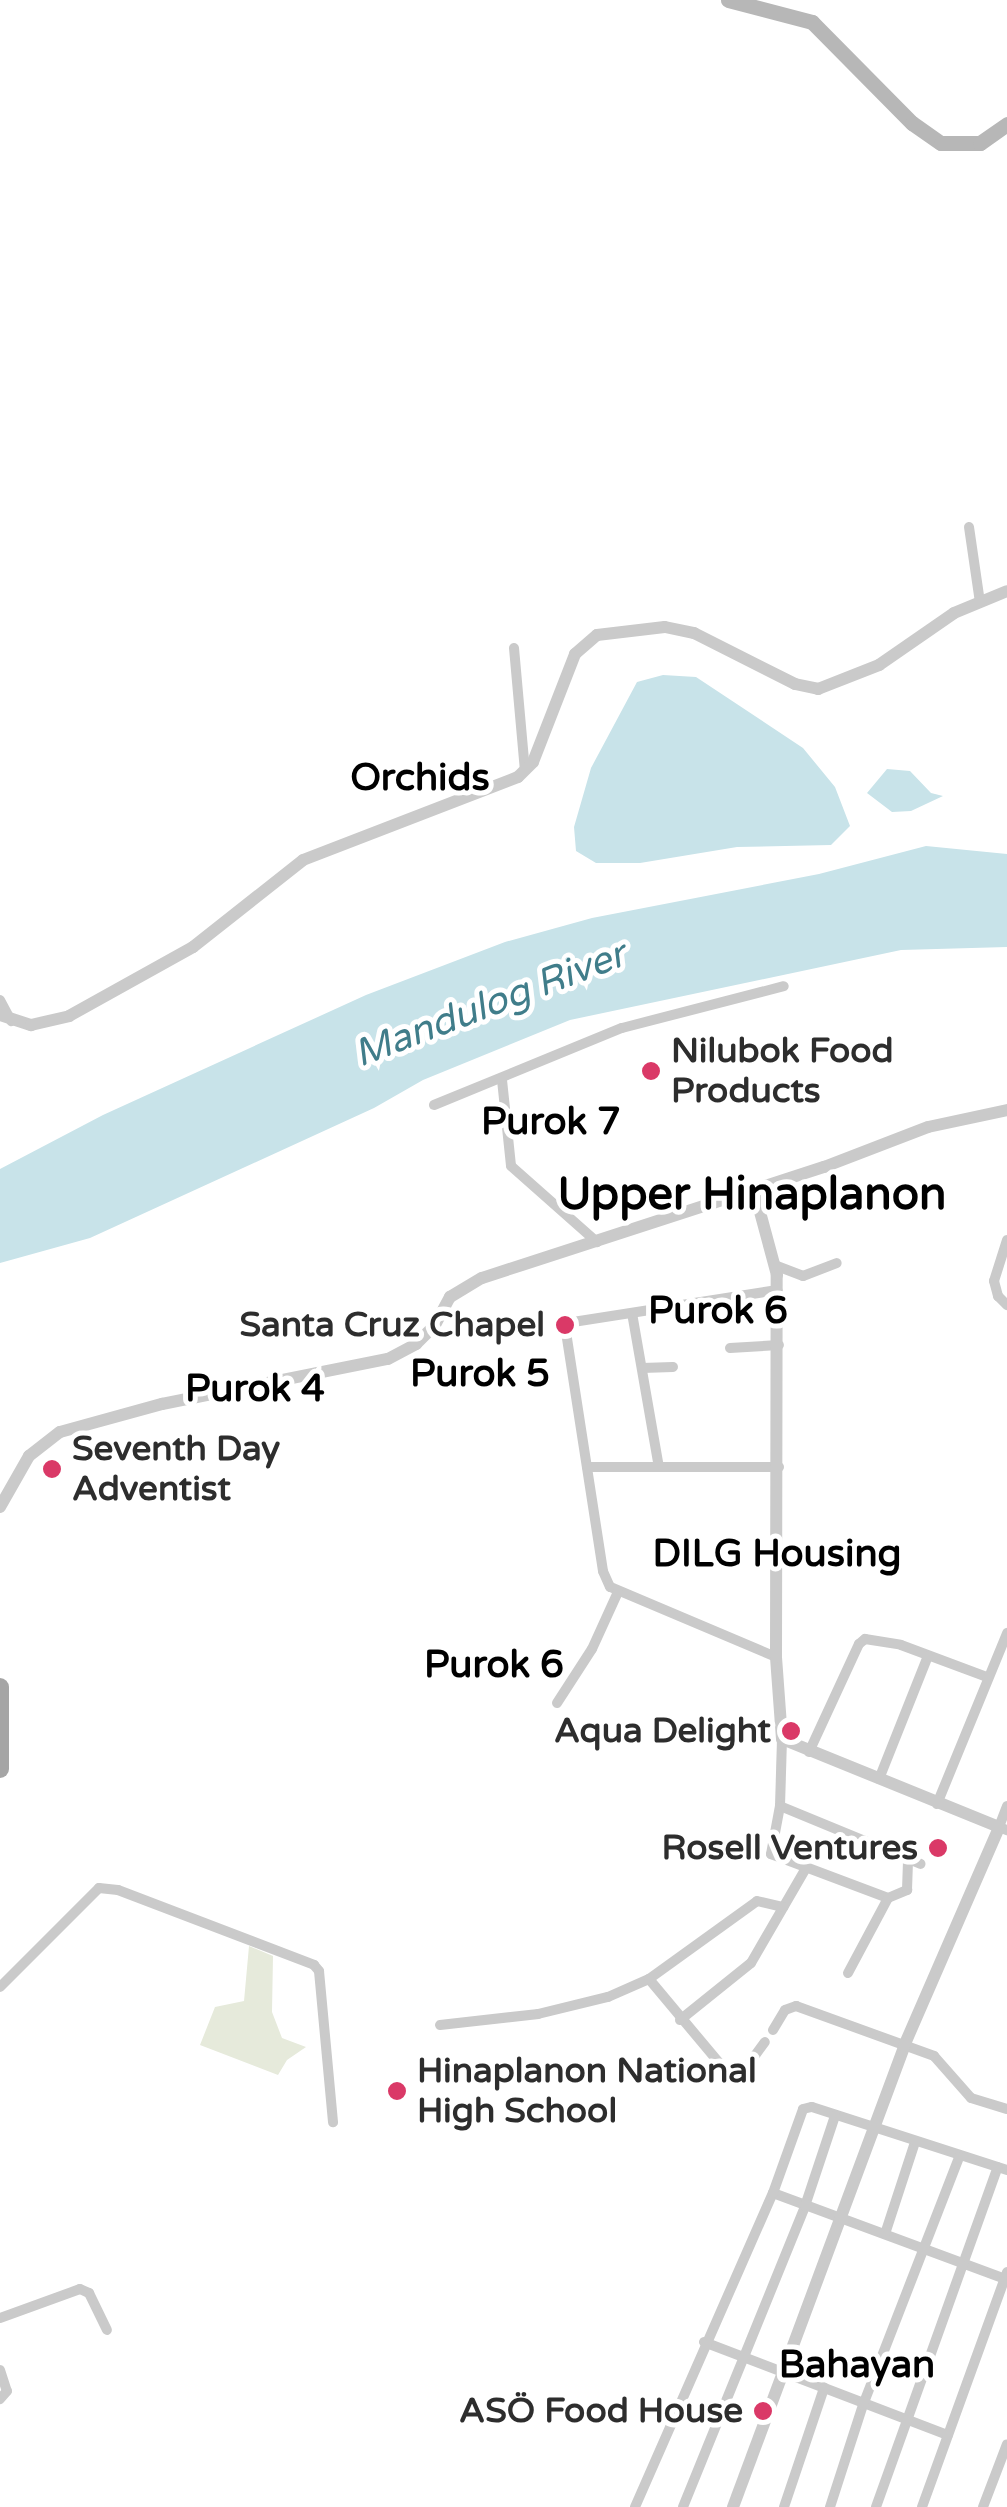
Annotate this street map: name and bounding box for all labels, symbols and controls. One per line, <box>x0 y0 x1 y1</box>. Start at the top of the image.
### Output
district label: Orchids <box>350 756 490 802</box>
water label: Mandulog River <box>348 932 632 1078</box>
place label: Nilubok Food Products <box>671 1030 894 1112</box>
marker: Nilubok Food Products <box>640 1060 662 1082</box>
district label: Purok 7 <box>481 1100 621 1146</box>
district label: Upper Hinaplanon <box>558 1169 946 1223</box>
district label: Purok 6 <box>648 1289 788 1335</box>
place label: Santa Cruz Chapel <box>239 1304 545 1346</box>
marker: Santa Cruz Chapel <box>554 1314 576 1336</box>
district label: Purok 5 <box>410 1352 550 1398</box>
district label: Purok 4 <box>185 1367 325 1413</box>
place label: Seventh Day Adventist <box>72 1428 280 1510</box>
marker: Seventh Day Adventist <box>41 1458 63 1480</box>
district label: DILG Housing <box>652 1532 902 1578</box>
district label: Purok 6 <box>424 1643 564 1689</box>
place label: Aqua Delight <box>554 1710 771 1752</box>
marker: Aqua Delight <box>780 1720 802 1742</box>
place label: Rosell Ventures <box>661 1827 918 1869</box>
marker: Rosell Ventures <box>927 1837 949 1859</box>
place label: Hinaplanon National High School <box>417 2050 757 2132</box>
marker: Hinaplanon National High School <box>386 2080 408 2102</box>
district label: Bahayan <box>779 2343 935 2389</box>
place label: ASÖ Food House <box>459 2390 743 2432</box>
marker: ASÖ Food House <box>752 2400 774 2422</box>

